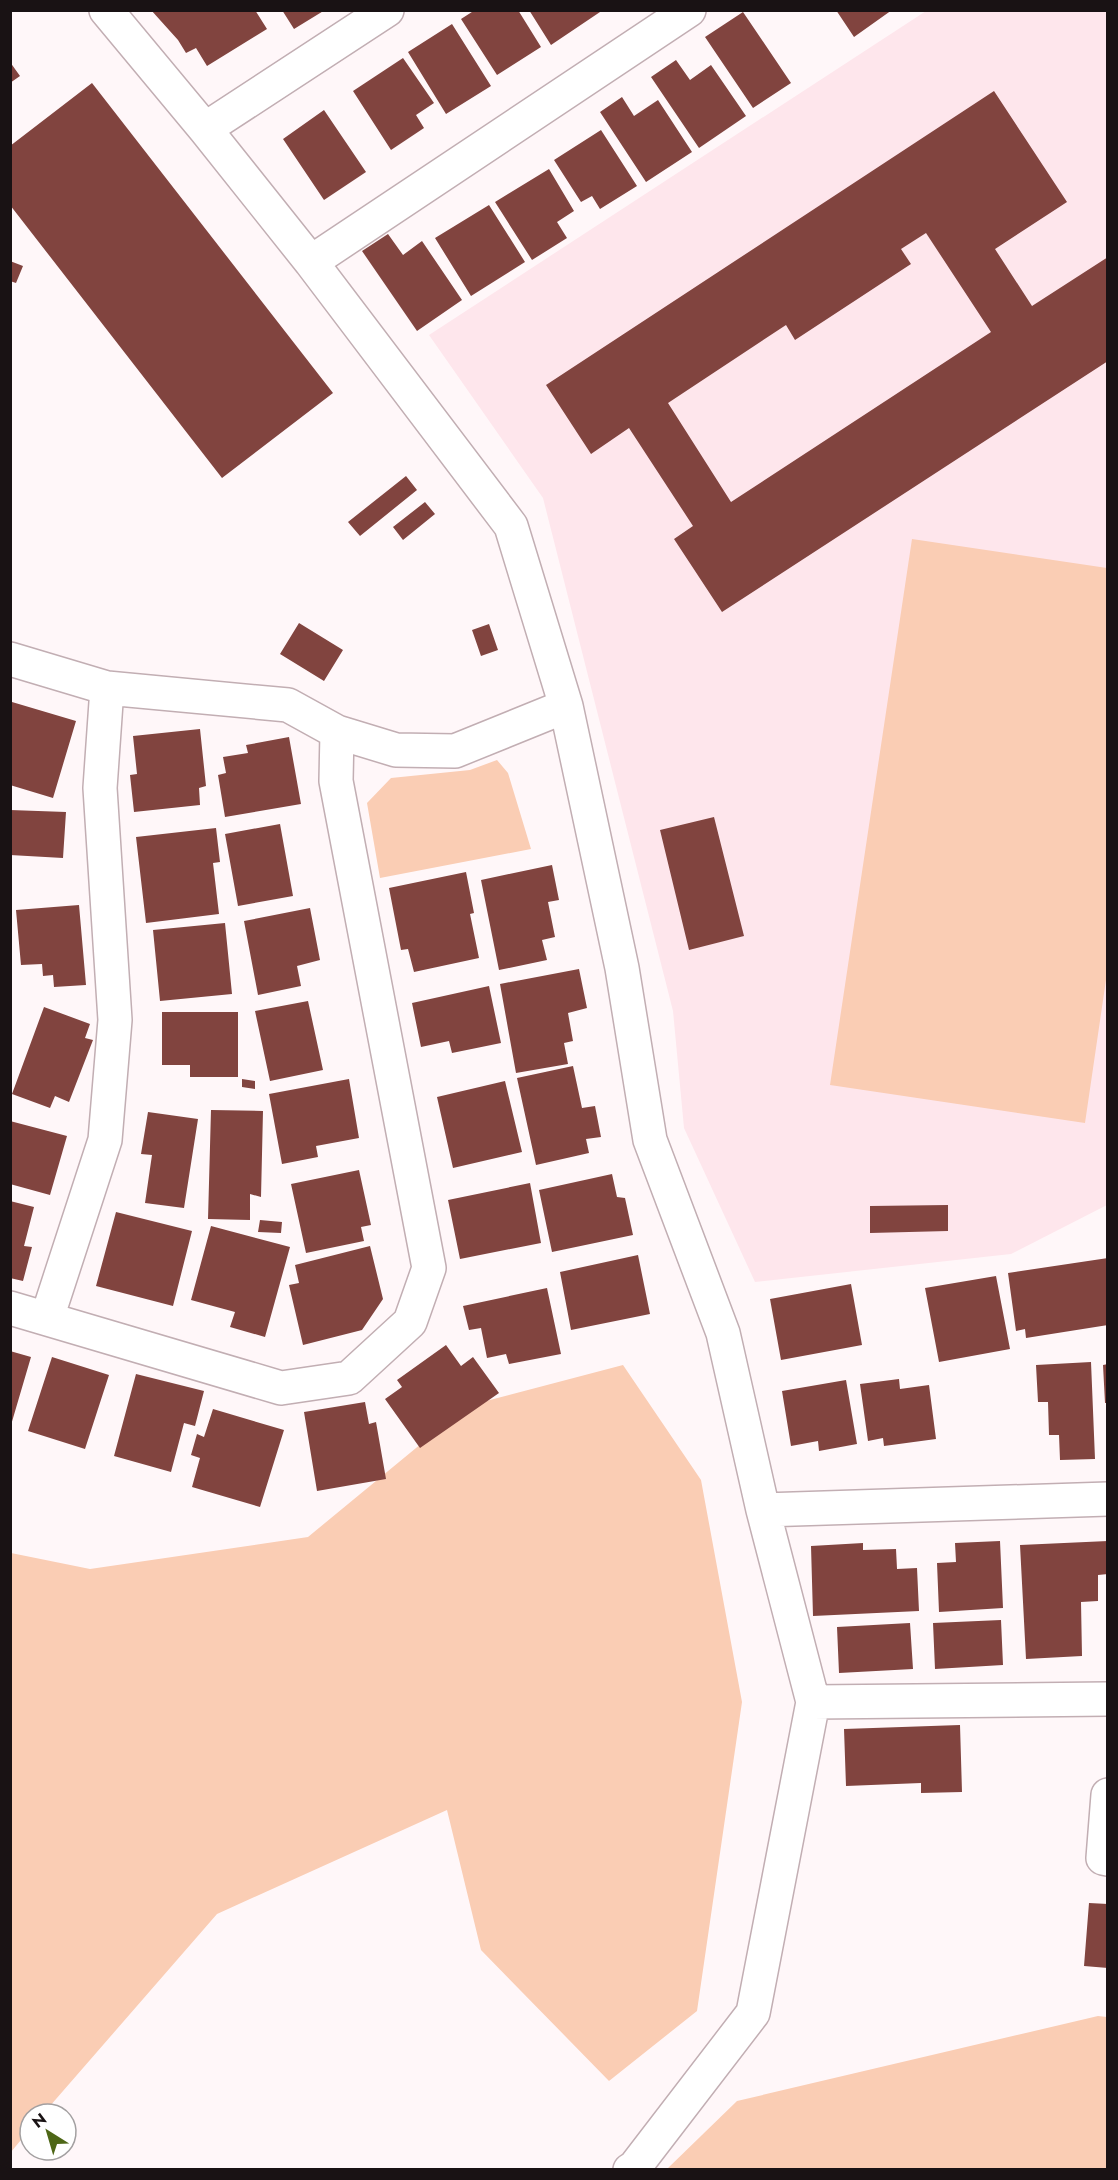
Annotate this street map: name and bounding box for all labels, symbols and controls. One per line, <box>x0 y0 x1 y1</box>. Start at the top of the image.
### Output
north arrow <box>18 2102 78 2162</box>
text: N <box>27 2107 51 2133</box>

